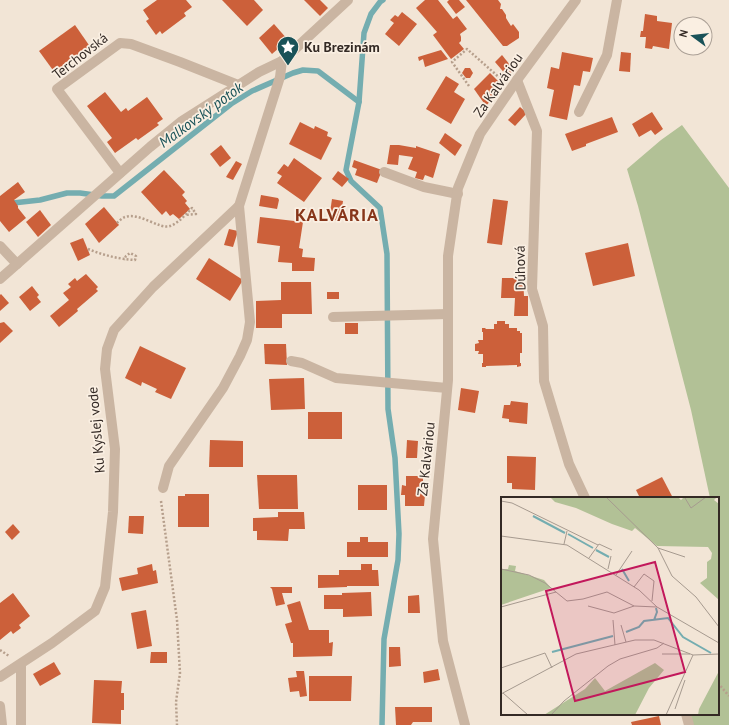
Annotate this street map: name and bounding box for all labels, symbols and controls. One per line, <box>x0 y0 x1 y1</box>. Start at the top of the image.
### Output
north arrow <box>673 16 713 56</box>
text: N <box>676 28 691 39</box>
street label: Terchovská <box>49 29 111 83</box>
place icon: Ku Brezinám <box>275 34 301 67</box>
place label: Ku Brezinám <box>304 38 380 56</box>
street label: Za Kalváriou <box>469 49 527 121</box>
water label: Malkovský potok <box>155 77 248 152</box>
district label: KALVÁRIA <box>295 203 379 226</box>
street label: Dúhová <box>511 245 529 291</box>
street label: Ku Kyslej vode <box>83 386 109 474</box>
street label: Za Kalváriou <box>413 421 439 497</box>
inset map <box>501 497 719 715</box>

